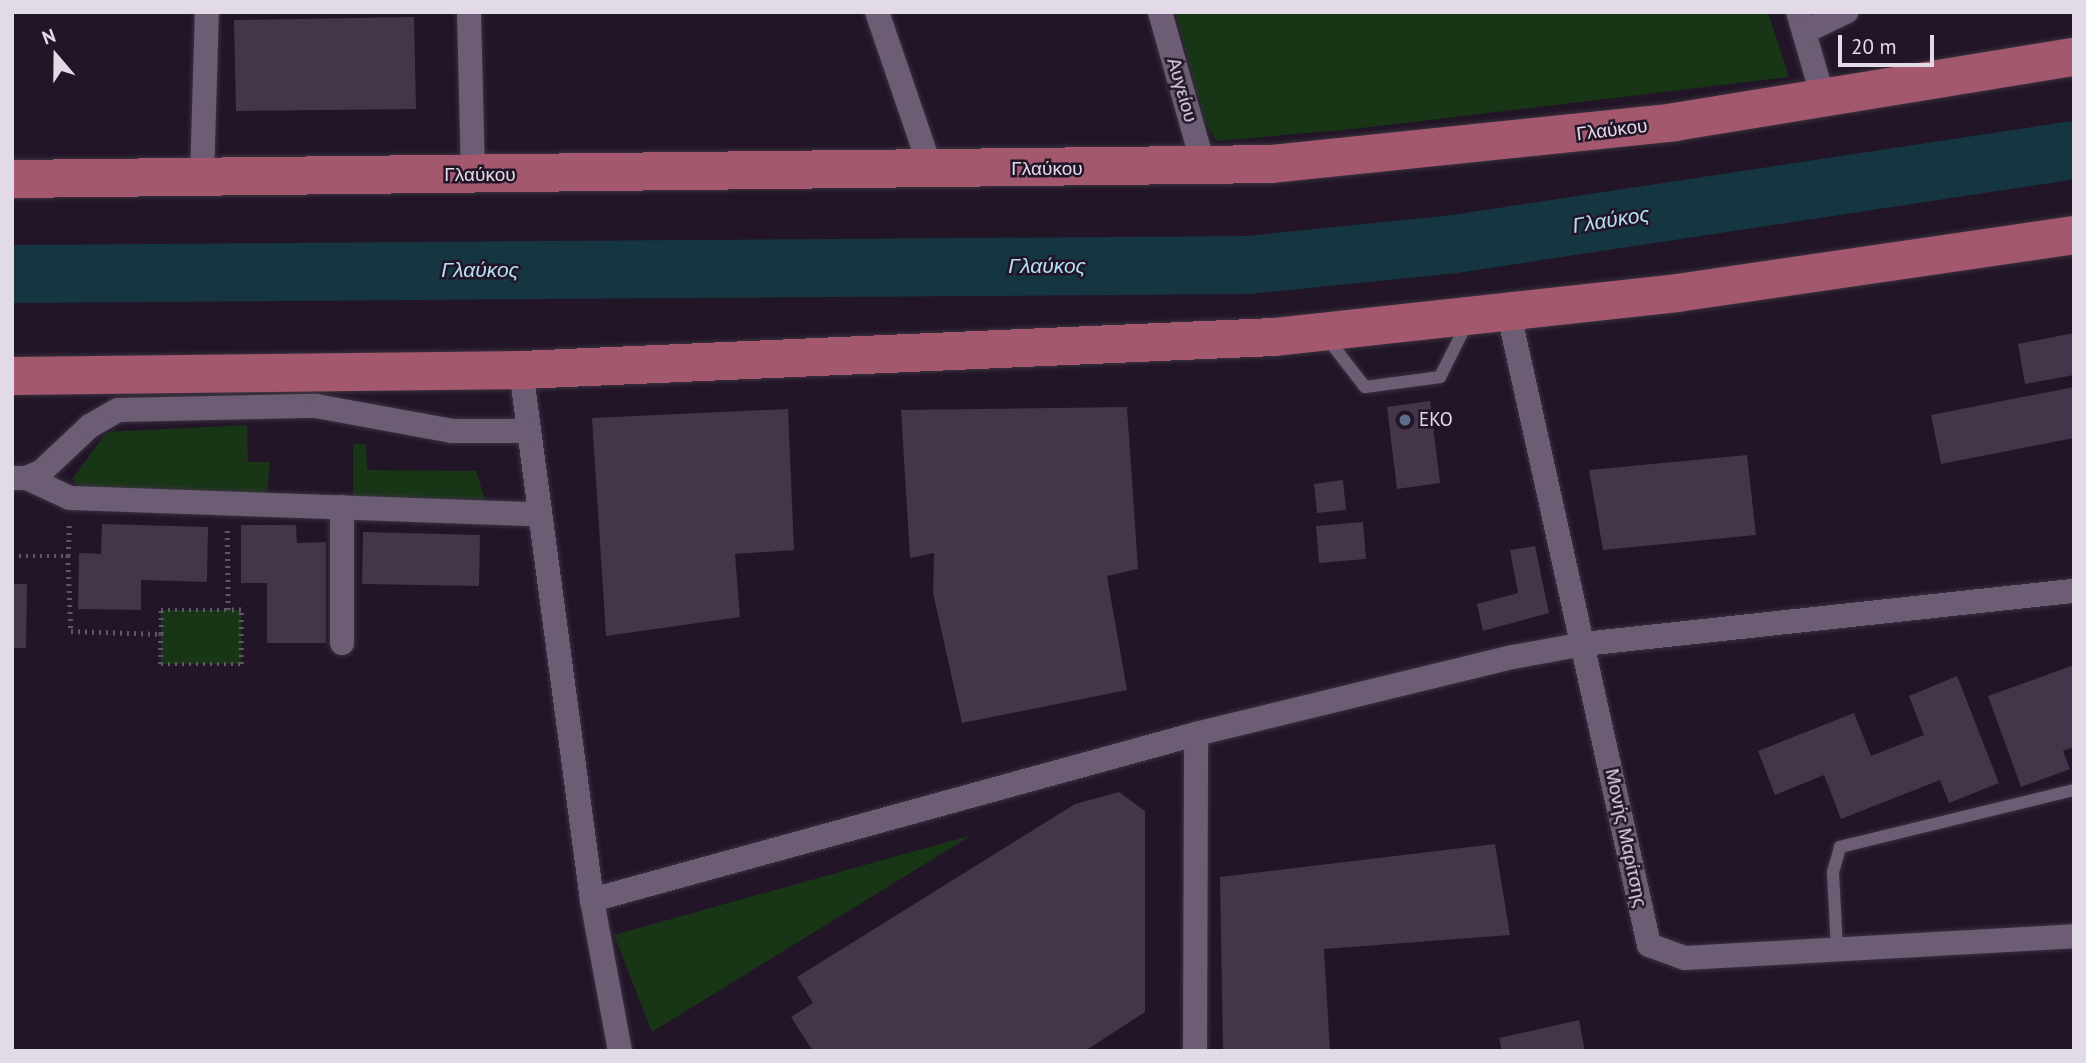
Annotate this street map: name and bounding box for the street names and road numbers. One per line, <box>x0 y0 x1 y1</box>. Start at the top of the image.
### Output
street label: Αυγείου <box>1162 55 1202 125</box>
street label: Γλαύκου <box>1575 114 1649 146</box>
street label: Γλαύκου <box>1011 158 1083 180</box>
street label: Γλαύκου <box>444 164 516 186</box>
street label: Μονής Μαρίτσης <box>1600 767 1652 909</box>

